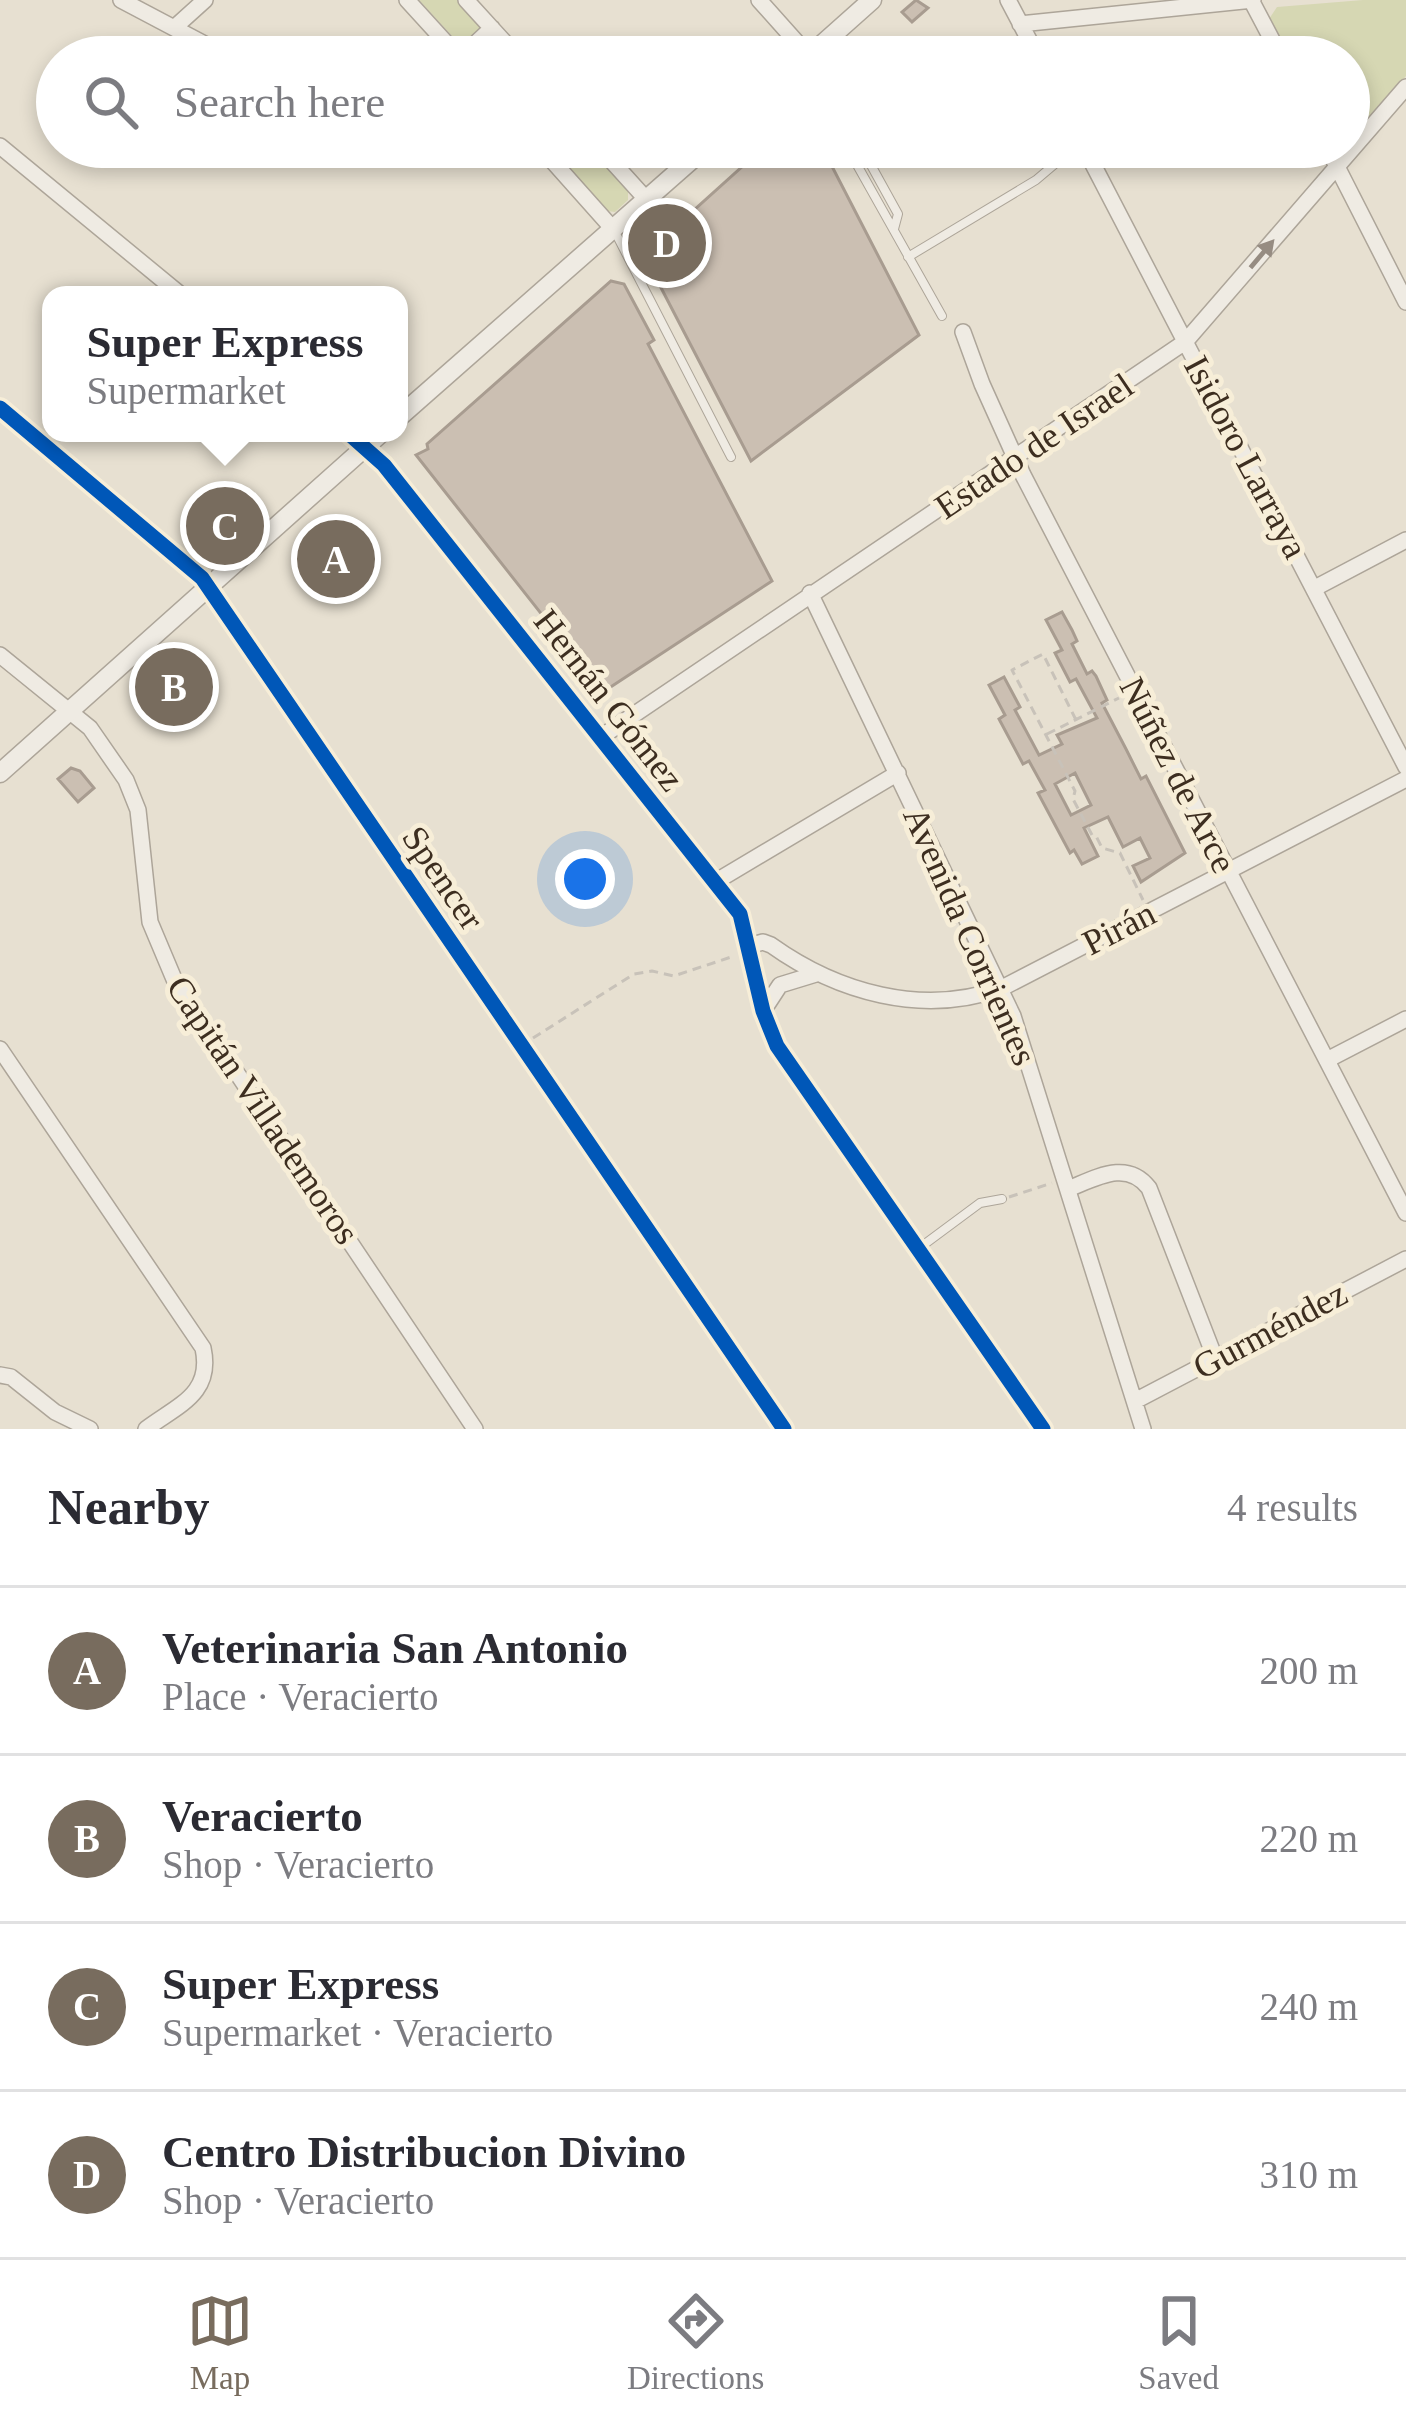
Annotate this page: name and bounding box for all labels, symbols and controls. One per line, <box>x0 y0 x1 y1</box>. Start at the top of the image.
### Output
search box <box>36 36 1370 168</box>
icon: search <box>78 69 144 135</box>
text: Search here <box>174 77 385 127</box>
pin: D <box>628 198 706 288</box>
one-way arrow <box>1249 239 1275 269</box>
popup <box>42 286 408 442</box>
text: Super Express <box>86 317 364 367</box>
street label: Isidoro Larraya <box>1176 349 1316 565</box>
street label: Estado de Israel <box>928 365 1140 527</box>
text: Supermarket <box>86 369 286 412</box>
pin: C <box>186 481 264 571</box>
pin: A <box>297 514 375 604</box>
street label: Hernán Gómez <box>526 601 692 799</box>
pin: B <box>135 642 213 732</box>
street label: Núñez de Arce <box>1112 671 1244 879</box>
street label: Avenida Corrientes <box>895 801 1045 1071</box>
street label: Spencer <box>394 819 492 937</box>
your location <box>555 849 615 909</box>
street label: Pirán <box>1076 893 1162 963</box>
street label: Capitán Villademoros <box>159 969 367 1251</box>
street label: Gurméndez <box>1186 1273 1354 1387</box>
text: Nearby <box>48 1479 209 1535</box>
text: 4 results <box>1227 1486 1358 1529</box>
text: Veterinaria San Antonio <box>162 1623 628 1673</box>
text: A <box>73 1649 101 1692</box>
text: 200 m <box>1259 1649 1358 1692</box>
text: Place · Veracierto <box>162 1675 438 1718</box>
text: Veracierto <box>162 1791 363 1841</box>
text: B <box>74 1817 100 1860</box>
text: 220 m <box>1259 1817 1358 1860</box>
text: Shop · Veracierto <box>162 1843 434 1886</box>
text: Super Express <box>162 1959 439 2009</box>
text: C <box>73 1985 101 2028</box>
text: 240 m <box>1259 1985 1358 2028</box>
text: Supermarket · Veracierto <box>162 2011 553 2054</box>
text: Centro Distribucion Divino <box>162 2127 686 2177</box>
text: D <box>73 2153 101 2196</box>
text: 310 m <box>1259 2153 1358 2196</box>
text: Shop · Veracierto <box>162 2179 434 2222</box>
tab: Map <box>187 2288 253 2397</box>
tab: Directions <box>627 2288 764 2397</box>
tab: Saved <box>1138 2288 1219 2397</box>

